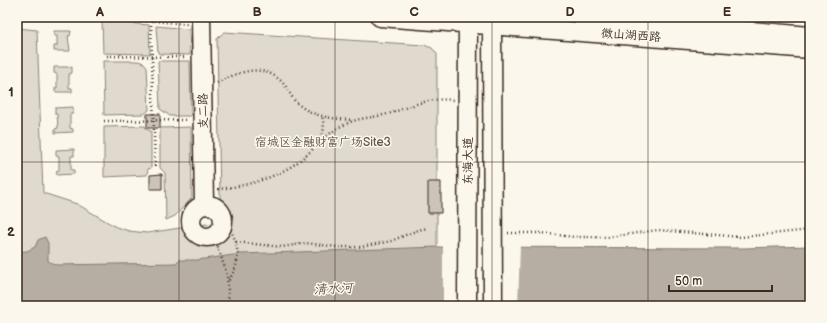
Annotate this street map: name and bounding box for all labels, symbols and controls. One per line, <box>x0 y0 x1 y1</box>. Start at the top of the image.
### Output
text: A <box>95 4 104 20</box>
text: B <box>252 4 262 20</box>
text: C <box>409 4 419 20</box>
text: D <box>565 4 575 20</box>
text: E <box>723 4 732 20</box>
street label: 微山湖西路 <box>601 26 661 45</box>
text: 1 <box>8 84 14 100</box>
street label: 支二路 <box>196 93 211 129</box>
park label: 宿城区金融财富广场Site3 <box>255 135 391 150</box>
street label: 东海大道 <box>461 137 476 185</box>
text: 2 <box>7 224 15 240</box>
scale bar <box>669 267 772 293</box>
text: 50 m <box>675 274 702 289</box>
water label: 清水河 <box>313 280 355 298</box>

